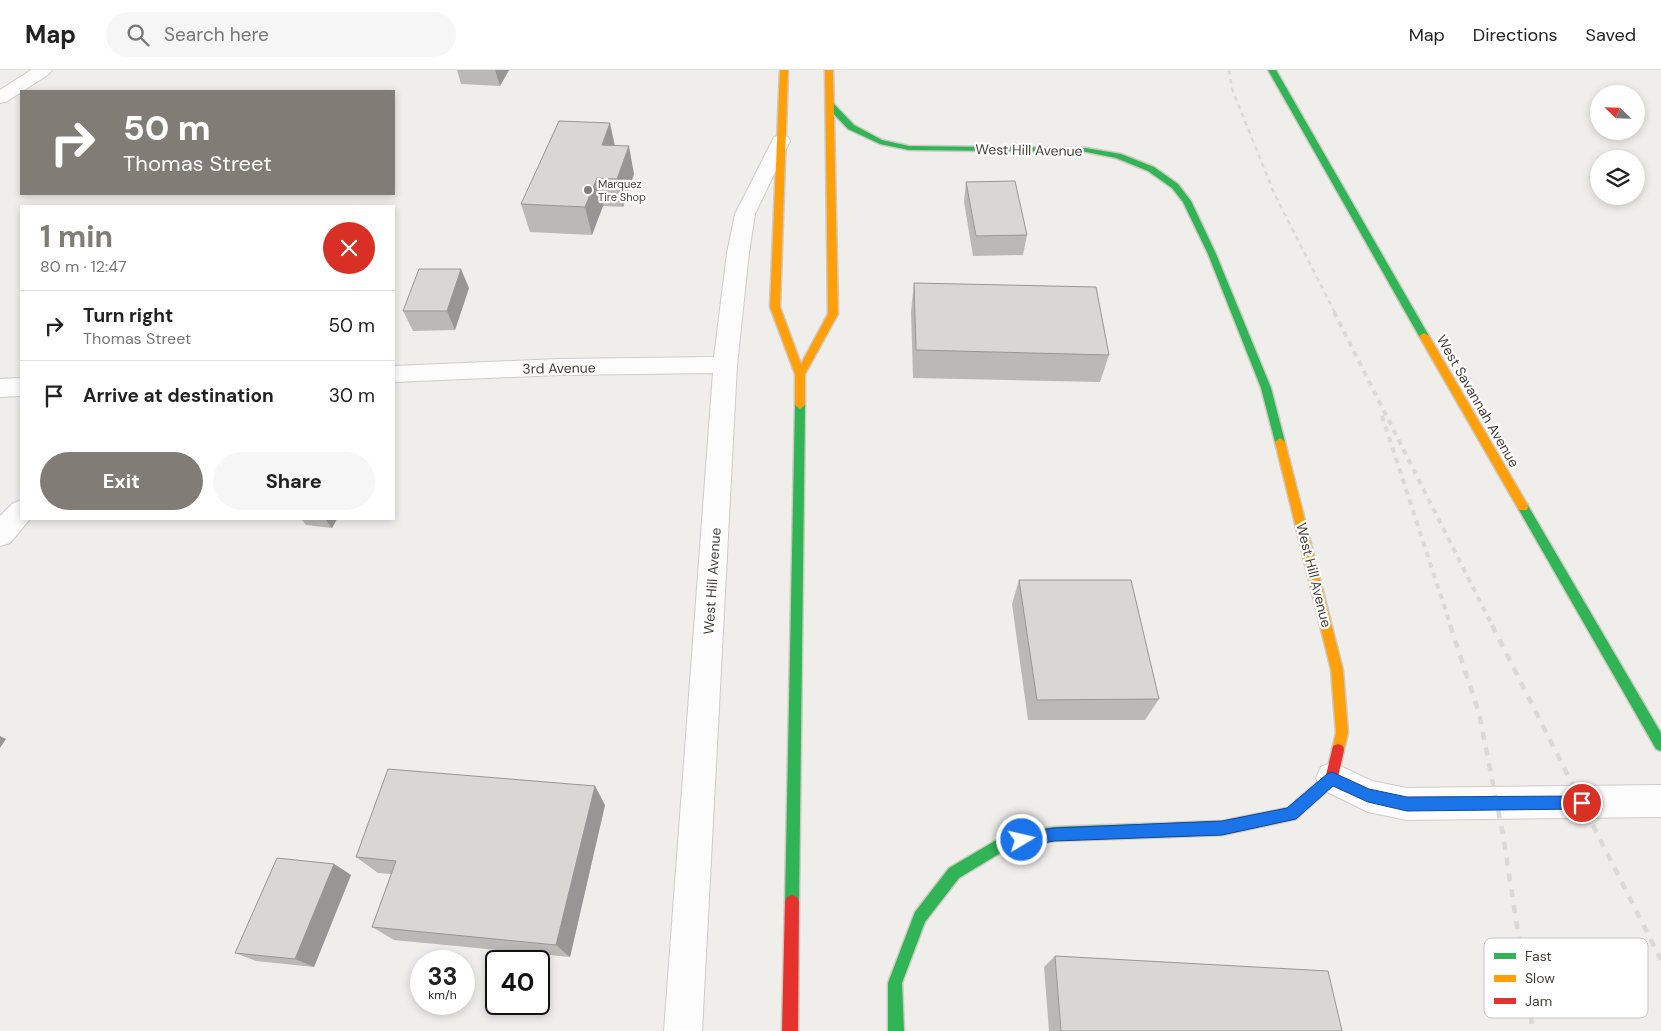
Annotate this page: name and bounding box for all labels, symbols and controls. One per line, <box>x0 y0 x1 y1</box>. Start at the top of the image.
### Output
search box <box>106 12 456 57</box>
text: Map <box>25 19 76 50</box>
icon: search <box>124 21 152 49</box>
text: Search here <box>164 22 269 47</box>
text: Map <box>1409 23 1445 47</box>
text: Directions <box>1473 23 1558 47</box>
text: Saved <box>1586 23 1636 47</box>
north arrow <box>1590 85 1645 140</box>
map controls <box>1590 85 1645 205</box>
text: 50 m <box>123 105 211 151</box>
icon: right <box>40 110 105 175</box>
street label: West Hill Avenue <box>975 140 1083 160</box>
text: Thomas Street <box>123 149 272 178</box>
button: layers <box>1590 150 1645 205</box>
place label: Marquez Tire Shop <box>598 177 646 204</box>
marker: Marquez Tire Shop <box>582 184 594 196</box>
text: 1 min <box>40 217 113 256</box>
button: close <box>323 222 375 274</box>
text: 80 m · 12:47 <box>40 256 127 277</box>
text: Turn right <box>83 303 173 328</box>
icon: right <box>40 312 68 340</box>
text: 50 m <box>328 313 375 338</box>
text: Thomas Street <box>83 328 191 349</box>
street label: West Savannah Avenue <box>1433 332 1523 470</box>
street label: 3rd Avenue <box>522 358 596 378</box>
icon: arrive <box>40 382 68 410</box>
text: Arrive at destination <box>83 383 274 408</box>
text: 30 m <box>329 383 375 408</box>
button: Exit <box>40 452 203 510</box>
button: Share <box>213 452 375 510</box>
street label: West Hill Avenue <box>1292 521 1336 629</box>
street label: West Hill Avenue <box>699 527 725 635</box>
pin <box>1561 782 1603 824</box>
icon: arrive <box>1568 789 1596 817</box>
position arrow <box>995 813 1047 865</box>
legend <box>1484 938 1648 1018</box>
text: Fast <box>1525 947 1552 965</box>
speed limit sign: 40 <box>485 950 550 1015</box>
text: 33 <box>427 960 458 993</box>
text: Slow <box>1525 969 1555 987</box>
text: km/h <box>428 987 457 1003</box>
text: Jam <box>1525 992 1552 1010</box>

